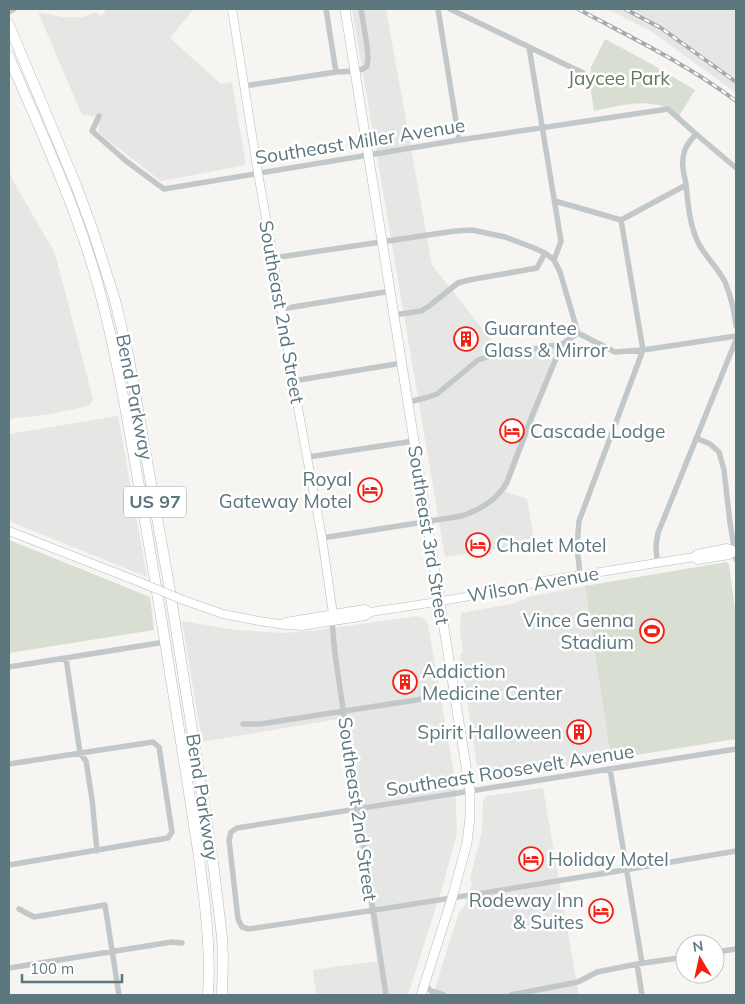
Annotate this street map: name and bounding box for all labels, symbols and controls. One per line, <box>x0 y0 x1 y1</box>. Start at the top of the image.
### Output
park label: Jaycee Park <box>568 66 670 90</box>
street label: Southeast Miller Avenue <box>253 113 467 169</box>
street label: Southeast 2nd Street <box>254 219 310 406</box>
place label: Guarantee Glass & Mirror <box>484 316 608 362</box>
building icon: Guarantee Glass & Mirror <box>453 326 479 352</box>
street label: Bend Parkway <box>111 332 159 462</box>
hotel icon: Cascade Lodge <box>499 418 525 444</box>
place label: Cascade Lodge <box>530 419 665 443</box>
street label: Southeast 3rd Street <box>403 444 455 627</box>
place label: Royal Gateway Motel <box>219 467 352 513</box>
hotel icon: Royal Gateway Motel <box>357 477 383 503</box>
road number: US 97 <box>124 487 186 518</box>
hotel icon: Chalet Motel <box>465 532 491 558</box>
place label: Chalet Motel <box>496 533 606 557</box>
street label: Wilson Avenue <box>466 561 600 607</box>
place label: Vince Genna Stadium <box>523 608 634 654</box>
sports icon: Vince Genna Stadium <box>639 618 665 644</box>
place label: Addiction Medicine Center <box>422 659 563 705</box>
building icon: Addiction Medicine Center <box>392 669 418 695</box>
street label: Southeast 2nd Street <box>333 715 383 903</box>
building icon: Spirit Halloween <box>566 719 592 745</box>
place label: Spirit Halloween <box>417 720 562 744</box>
street label: Bend Parkway <box>181 732 225 862</box>
street label: Southeast Roosevelt Avenue <box>384 739 636 801</box>
hotel icon: Holiday Motel <box>518 846 544 872</box>
place label: Holiday Motel <box>548 847 669 871</box>
place label: Rodeway Inn & Suites <box>469 888 584 934</box>
hotel icon: Rodeway Inn & Suites <box>588 898 614 924</box>
north arrow <box>675 934 725 984</box>
text: N <box>691 936 705 956</box>
scale bar <box>22 952 122 984</box>
text: 100 m <box>30 959 74 978</box>

